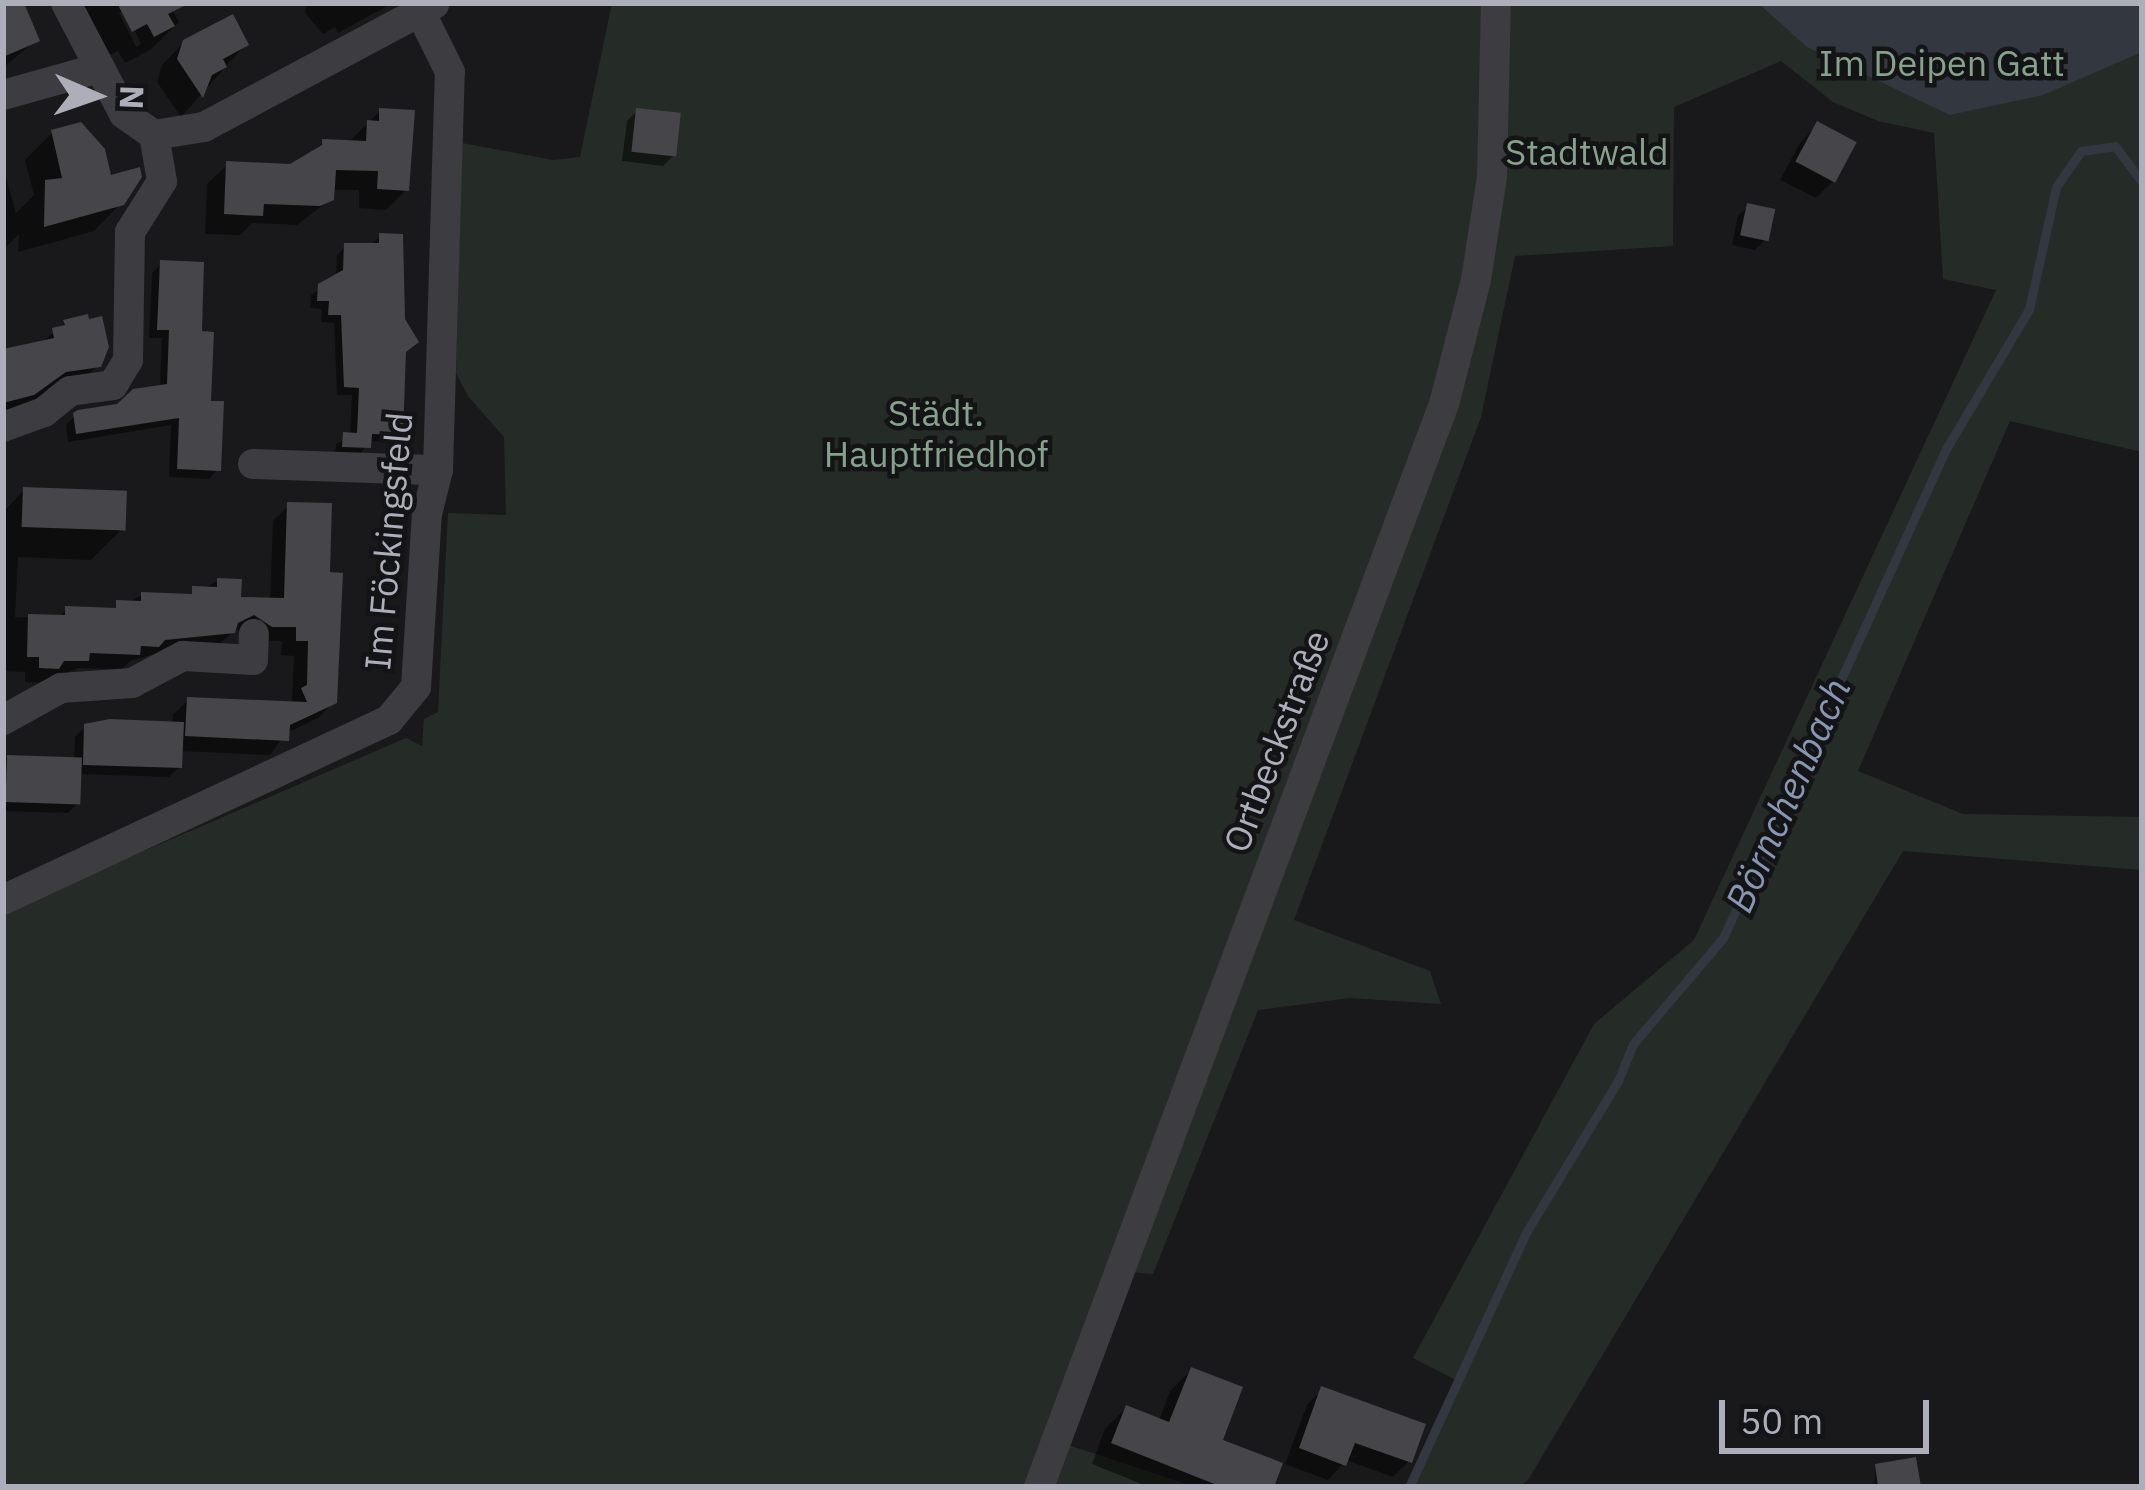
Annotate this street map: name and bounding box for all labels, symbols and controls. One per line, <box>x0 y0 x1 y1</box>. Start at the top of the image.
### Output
north arrow <box>36 36 156 156</box>
park label: Im Deipen Gatt <box>1819 41 2065 85</box>
text: N <box>111 85 154 110</box>
park label: Stadtwald <box>1505 130 1669 174</box>
park label: Städt. Hauptfriedhof <box>824 390 1048 475</box>
street label: Im Föckingsfeld <box>355 410 421 672</box>
street label: Ortbeckstraße <box>1214 624 1338 858</box>
water label: Börnchenbach <box>1716 671 1860 919</box>
scale bar <box>1725 1376 1935 1450</box>
text: 50 m <box>1740 1397 1823 1444</box>

